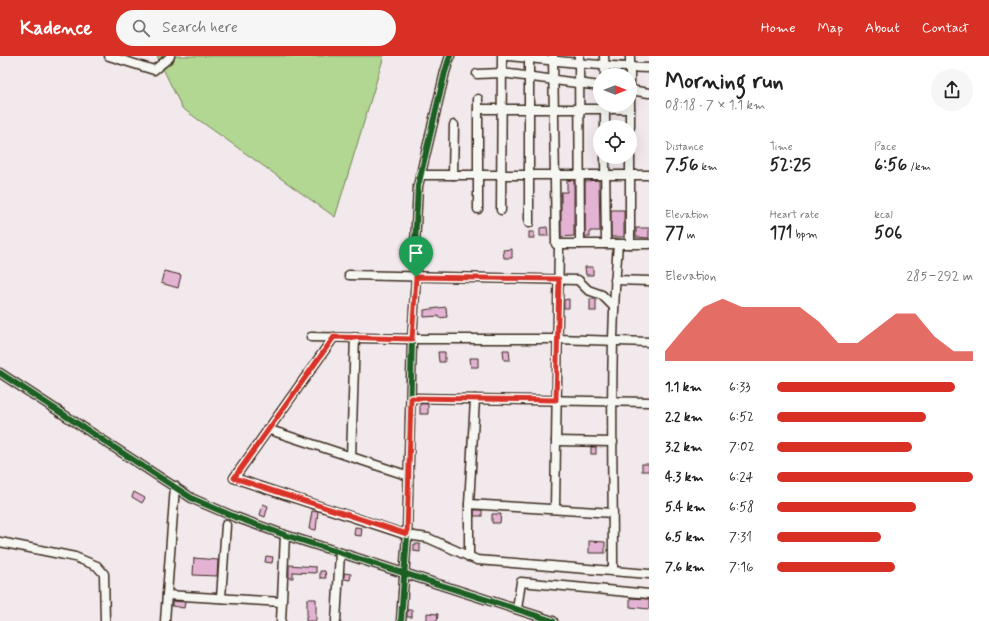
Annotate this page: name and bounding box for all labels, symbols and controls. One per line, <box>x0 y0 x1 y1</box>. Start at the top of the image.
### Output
search box <box>116 10 396 46</box>
text: Kadence <box>20 16 92 41</box>
icon: search <box>130 17 152 39</box>
text: Search here <box>162 18 238 38</box>
text: Home <box>761 19 795 37</box>
text: Map <box>817 19 843 37</box>
text: About <box>865 19 900 37</box>
text: Contact <box>922 19 969 37</box>
north arrow <box>593 68 637 112</box>
map controls <box>593 68 637 164</box>
text: Morning run <box>665 68 784 96</box>
button: share <box>931 69 973 111</box>
text: 08:18 · 7 × 1.1 km <box>665 97 765 114</box>
button: locate <box>593 120 637 164</box>
text: Distance <box>665 140 704 154</box>
text: Time <box>770 140 793 154</box>
text: Pace <box>874 140 896 154</box>
text: 7.56 <box>665 154 698 176</box>
text: 52:25 <box>770 154 811 176</box>
text: 6:56 <box>874 154 907 176</box>
text: km <box>698 160 718 174</box>
text: /km <box>907 160 931 174</box>
text: Elevation <box>665 208 708 222</box>
text: Heart rate <box>770 208 819 222</box>
text: kcal <box>874 208 893 222</box>
text: 77 <box>665 222 684 244</box>
text: 171 <box>770 222 792 244</box>
text: 506 <box>874 222 902 244</box>
text: m <box>684 228 696 242</box>
text: bpm <box>792 228 818 242</box>
pin <box>399 236 433 277</box>
icon: arrive <box>405 242 427 264</box>
text: Elevation <box>665 268 716 285</box>
text: 285–292 m <box>907 268 973 285</box>
text: 1.1 km <box>665 379 702 396</box>
text: 6:33 <box>729 379 751 396</box>
text: 2.2 km <box>665 409 703 426</box>
text: 6:52 <box>729 409 754 426</box>
text: 3.2 km <box>665 439 702 456</box>
text: 7:02 <box>729 439 755 456</box>
text: 4.3 km <box>665 469 704 486</box>
text: 6:24 <box>729 469 753 486</box>
text: 5.4 km <box>665 499 706 516</box>
text: 6:58 <box>729 499 754 516</box>
text: 6.5 km <box>665 529 705 546</box>
text: 7:31 <box>729 529 752 546</box>
text: 7.6 km <box>665 559 705 576</box>
text: 7:16 <box>729 559 753 576</box>

